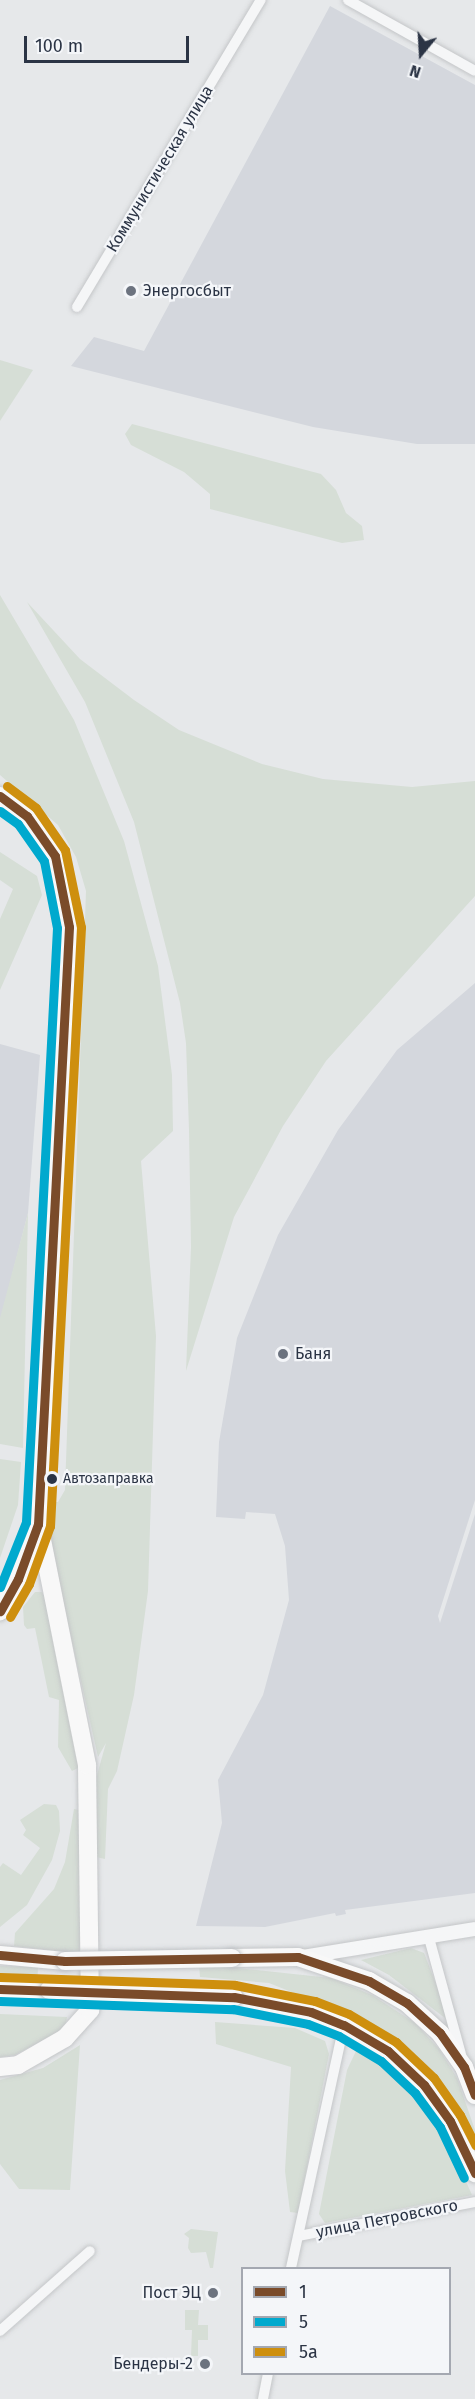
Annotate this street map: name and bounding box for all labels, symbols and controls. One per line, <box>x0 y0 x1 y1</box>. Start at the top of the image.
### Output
scale bar <box>27 24 192 62</box>
north arrow <box>391 24 451 84</box>
text: 100 m <box>35 35 83 57</box>
text: N <box>407 61 423 82</box>
street label: Коммунистическая улица <box>103 82 217 256</box>
place label: Энергосбыт <box>143 281 231 301</box>
marker: Энергосбыт <box>124 284 138 298</box>
place label: Баня <box>295 1344 331 1364</box>
marker: Баня <box>276 1347 290 1361</box>
place label: Автозаправка <box>63 1471 154 1487</box>
marker: Автозаправка <box>46 1473 58 1485</box>
street label: улица Петровского <box>315 2196 459 2242</box>
legend <box>241 2267 451 2375</box>
text: 1 <box>299 2281 307 2303</box>
place label: Пост ЭЦ <box>143 2283 201 2303</box>
marker: Пост ЭЦ <box>206 2286 220 2300</box>
text: 5 <box>299 2311 308 2333</box>
text: 5а <box>299 2341 318 2363</box>
place label: Бендеры-2 <box>113 2354 193 2374</box>
marker: Бендеры-2 <box>198 2357 212 2371</box>

